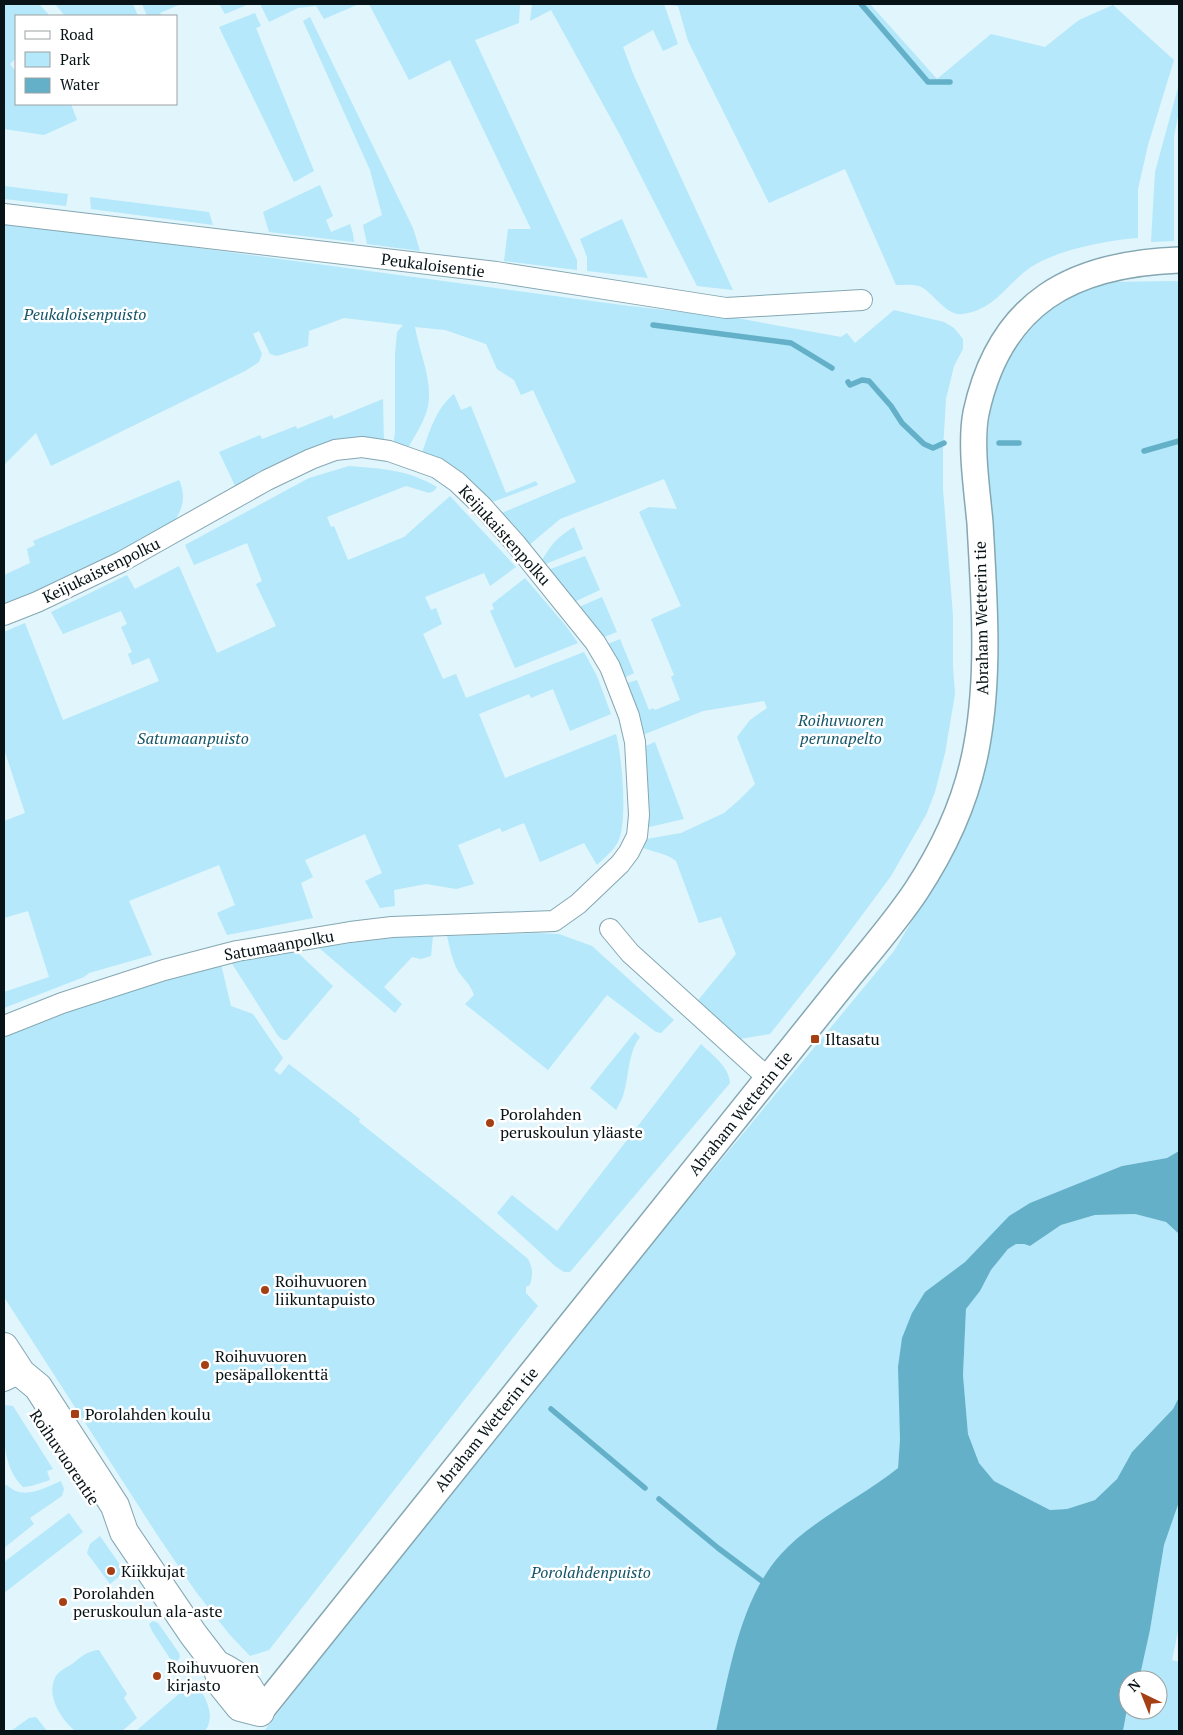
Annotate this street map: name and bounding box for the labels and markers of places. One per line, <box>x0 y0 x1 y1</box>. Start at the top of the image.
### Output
place label: Iltasatu <box>825 1028 880 1050</box>
marker: Iltasatu <box>809 1033 821 1045</box>
place label: Porolahden peruskoulun yläaste <box>500 1103 643 1143</box>
marker: Porolahden peruskoulun yläaste <box>484 1117 496 1129</box>
place label: Roihuvuoren liikuntapuisto <box>275 1270 375 1310</box>
marker: Roihuvuoren liikuntapuisto <box>259 1284 271 1296</box>
place label: Roihuvuoren pesäpallokenttä <box>215 1345 328 1385</box>
marker: Roihuvuoren pesäpallokenttä <box>199 1359 211 1371</box>
place label: Porolahden koulu <box>85 1403 211 1425</box>
marker: Porolahden koulu <box>69 1408 81 1420</box>
place label: Kiikkujat <box>121 1560 185 1582</box>
marker: Kiikkujat <box>105 1565 117 1577</box>
place label: Porolahden peruskoulun ala-aste <box>73 1582 223 1622</box>
marker: Porolahden peruskoulun ala-aste <box>57 1596 69 1608</box>
place label: Roihuvuoren kirjasto <box>167 1656 259 1696</box>
marker: Roihuvuoren kirjasto <box>151 1670 163 1682</box>

